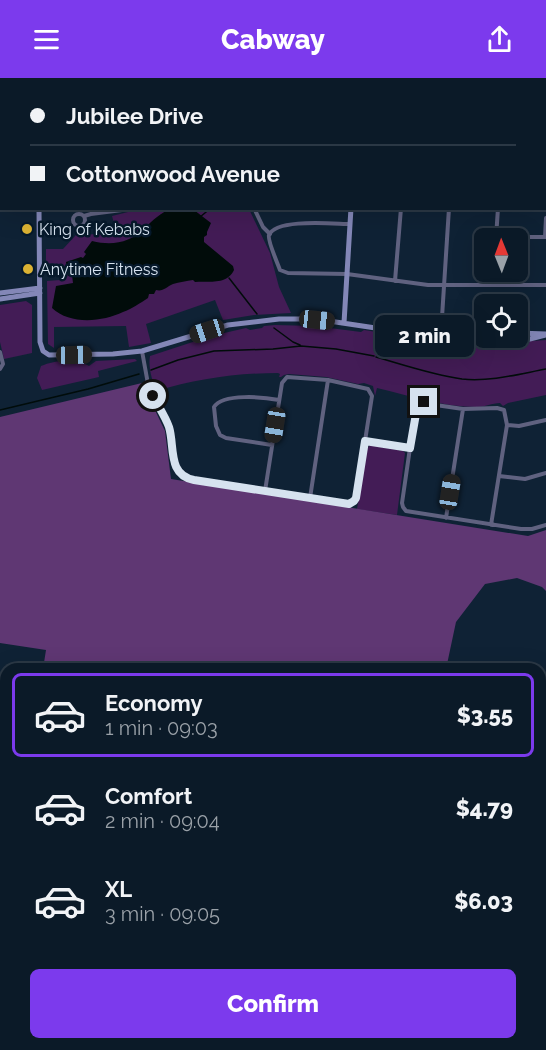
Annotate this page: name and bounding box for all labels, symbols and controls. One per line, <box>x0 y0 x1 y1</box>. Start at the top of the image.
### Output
icon: menu <box>30 23 63 56</box>
icon: share <box>483 23 516 56</box>
text: Cabway <box>221 24 325 55</box>
text: Jubilee Drive <box>66 103 203 129</box>
text: Cottonwood Avenue <box>66 161 280 187</box>
place label: King of Kebabs <box>39 220 150 239</box>
marker: King of Kebabs <box>20 222 34 236</box>
north arrow <box>474 228 528 282</box>
map controls <box>474 228 528 348</box>
place label: Anytime Fitness <box>40 260 158 279</box>
marker: Anytime Fitness <box>21 262 35 276</box>
button: locate <box>474 294 528 348</box>
car <box>298 309 336 331</box>
callout: 2 min <box>374 315 474 357</box>
car <box>187 317 227 345</box>
text: 2 min <box>398 324 451 348</box>
car <box>56 346 92 364</box>
route start <box>139 382 166 409</box>
route end <box>410 388 437 415</box>
car <box>263 406 287 444</box>
car <box>438 473 462 511</box>
icon: car <box>33 688 87 742</box>
text: Economy <box>105 690 203 716</box>
text: $3.55 <box>457 702 513 728</box>
text: 1 min · 09:03 <box>105 716 218 740</box>
icon: car <box>33 781 87 835</box>
text: Comfort <box>105 783 192 809</box>
text: $4.79 <box>456 795 513 821</box>
text: 2 min · 09:04 <box>105 809 220 833</box>
icon: car <box>33 874 87 928</box>
text: XL <box>105 876 132 902</box>
text: $6.03 <box>454 888 513 914</box>
text: 3 min · 09:05 <box>105 902 220 926</box>
button: Confirm <box>30 969 516 1038</box>

